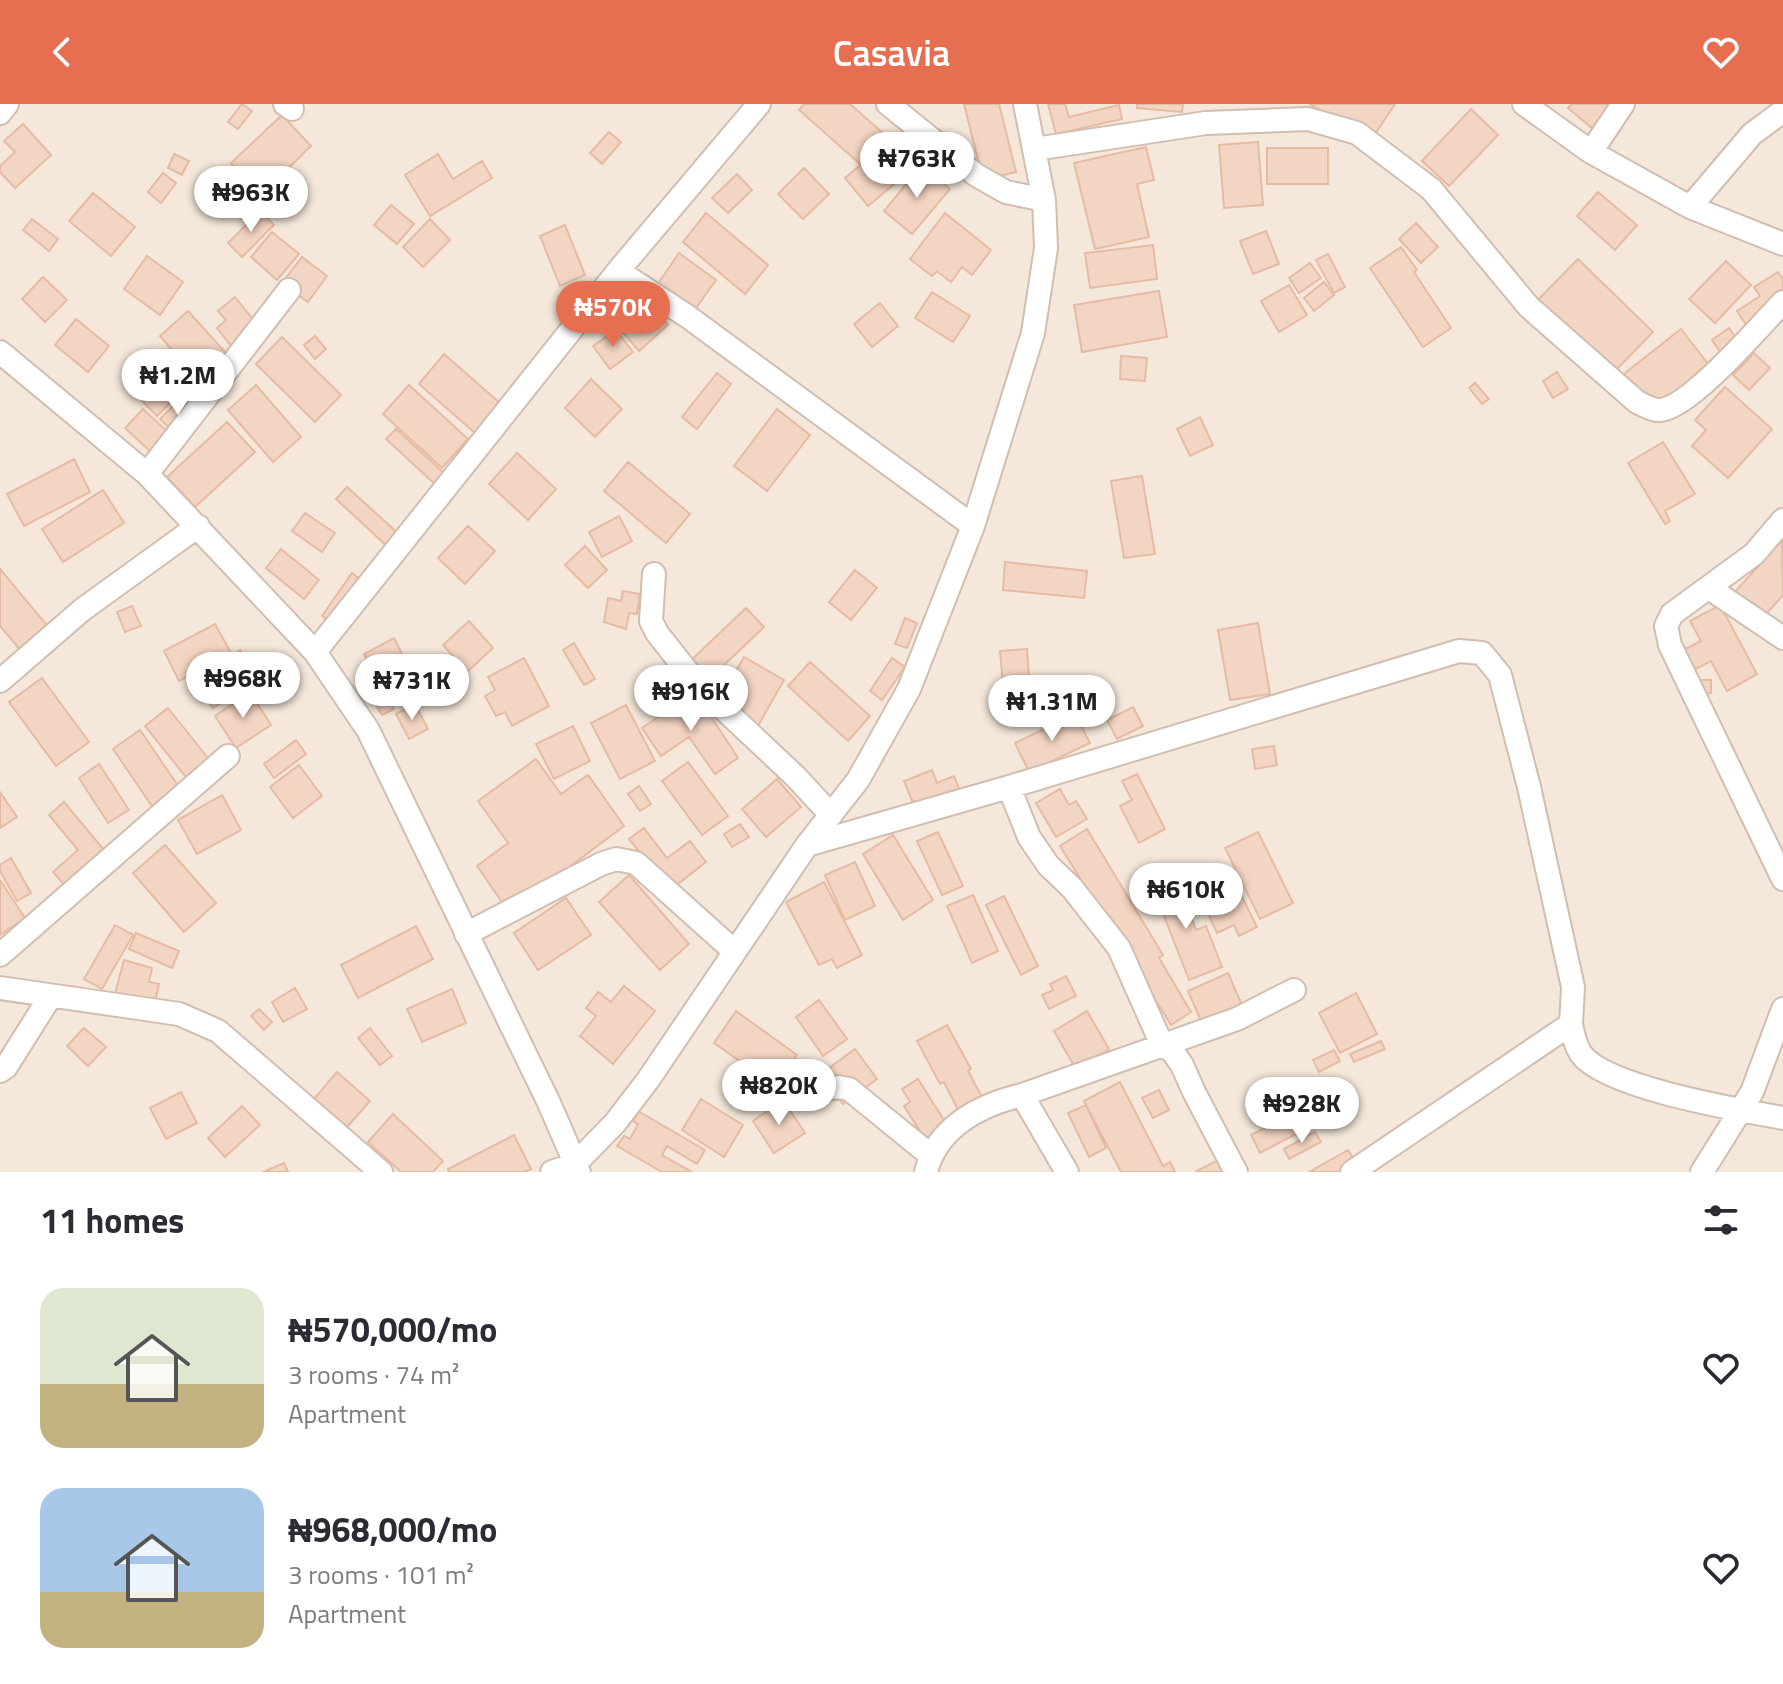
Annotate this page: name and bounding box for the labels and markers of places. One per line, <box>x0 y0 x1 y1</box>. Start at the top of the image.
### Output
pin: ₦763K <box>861 132 973 200</box>
pin: ₦963K <box>195 166 307 234</box>
pin: ₦570K <box>557 281 669 349</box>
pin: ₦1.2M <box>122 349 234 417</box>
pin: ₦968K <box>187 652 299 720</box>
pin: ₦731K <box>356 654 468 722</box>
pin: ₦916K <box>635 665 747 733</box>
pin: ₦1.31M <box>987 675 1117 743</box>
pin: ₦610K <box>1130 863 1242 931</box>
pin: ₦820K <box>723 1059 835 1127</box>
pin: ₦928K <box>1246 1077 1358 1145</box>

